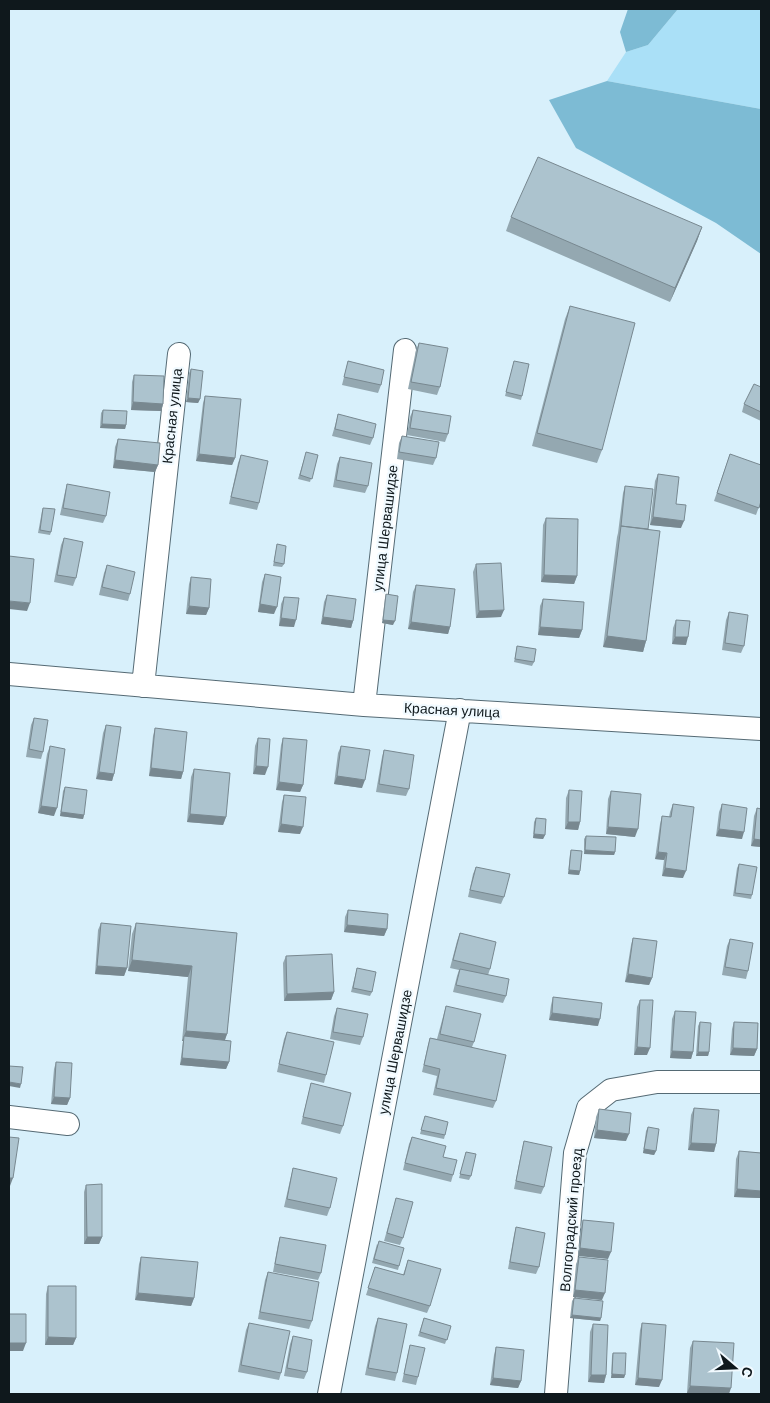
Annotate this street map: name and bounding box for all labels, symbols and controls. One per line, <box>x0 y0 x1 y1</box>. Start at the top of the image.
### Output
street label: Красная улица <box>159 367 185 465</box>
street label: улица Шервашидзе <box>369 464 401 592</box>
street label: Красная улица <box>404 699 501 721</box>
street label: улица Шервашидзе <box>375 988 415 1116</box>
street label: Волгоградский проезд <box>557 1148 585 1292</box>
north arrow <box>710 1343 760 1393</box>
text: С <box>738 1365 757 1380</box>

